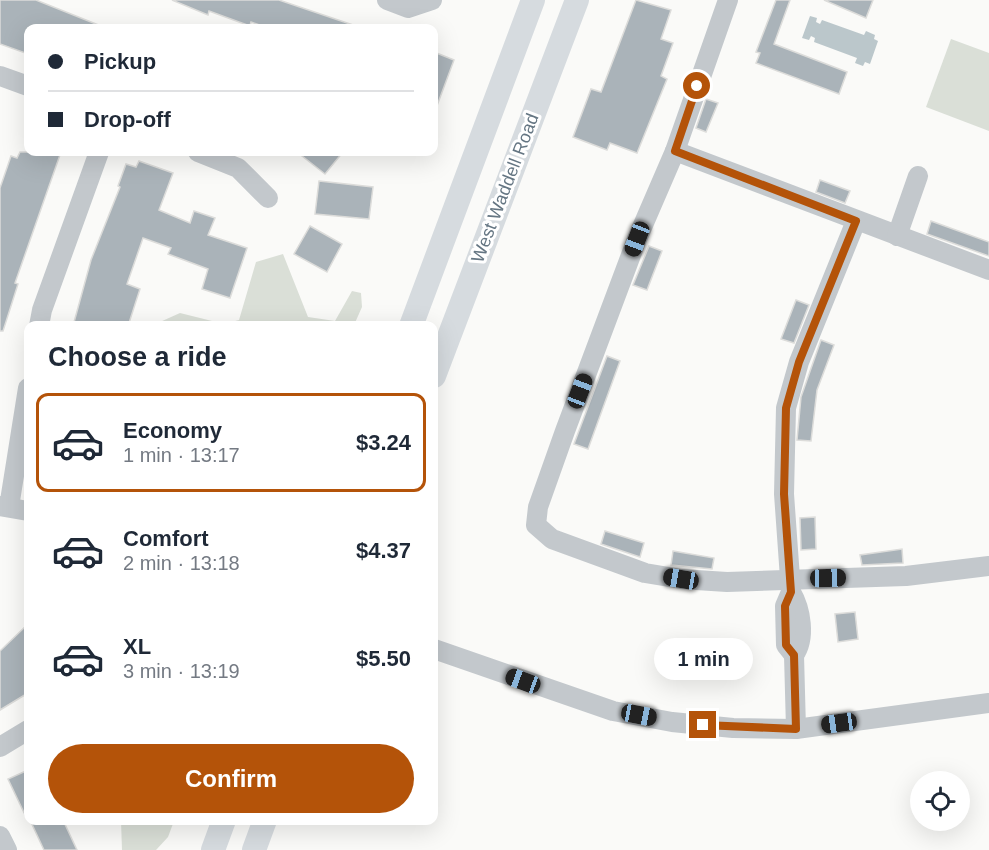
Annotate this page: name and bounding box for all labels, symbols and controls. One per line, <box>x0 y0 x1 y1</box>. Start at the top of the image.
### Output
text: Pickup <box>84 49 156 74</box>
route start <box>683 72 710 99</box>
text: Drop-off <box>84 107 171 132</box>
street label: West Waddell Road <box>467 111 543 265</box>
car <box>622 219 652 259</box>
text: Choose a ride <box>48 342 227 372</box>
car <box>565 371 595 411</box>
icon: car <box>51 416 105 470</box>
text: Economy <box>123 418 222 443</box>
text: $3.24 <box>356 430 411 455</box>
text: 1 min · 13:17 <box>123 444 240 466</box>
icon: car <box>51 524 105 578</box>
text: Comfort <box>123 526 209 551</box>
text: $4.37 <box>356 538 411 563</box>
text: 2 min · 13:18 <box>123 552 240 574</box>
car <box>662 567 700 591</box>
car <box>810 569 846 587</box>
icon: car <box>51 632 105 686</box>
text: XL <box>123 634 151 659</box>
callout: 1 min <box>654 638 752 680</box>
text: $5.50 <box>356 646 411 671</box>
text: 1 min <box>677 648 730 670</box>
text: 3 min · 13:19 <box>123 660 240 682</box>
car <box>503 666 543 696</box>
car <box>620 703 658 727</box>
route end <box>689 711 716 738</box>
car <box>820 712 858 734</box>
button: Confirm <box>48 744 414 813</box>
map controls <box>910 771 970 831</box>
button: locate <box>910 771 970 831</box>

